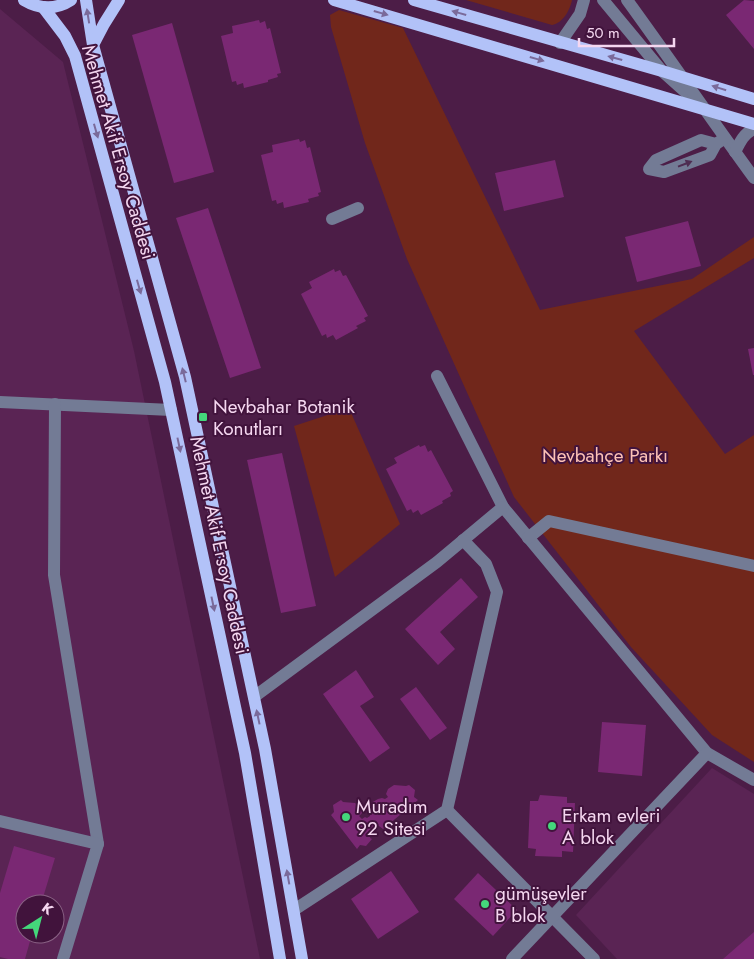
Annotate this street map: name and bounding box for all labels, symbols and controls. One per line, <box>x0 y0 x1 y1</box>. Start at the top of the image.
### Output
one-way arrow <box>84 7 92 23</box>
one-way arrow <box>451 9 466 17</box>
one-way arrow <box>374 10 389 18</box>
scale bar <box>579 15 674 47</box>
text: 50 m <box>586 22 620 44</box>
street label: Mehmet Akif Ersoy Caddesi <box>75 42 162 263</box>
one-way arrow <box>608 54 623 62</box>
one-way arrow <box>530 55 545 63</box>
one-way arrow <box>711 84 726 92</box>
one-way arrow <box>92 123 100 138</box>
one-way arrow <box>678 160 693 167</box>
one-way arrow <box>136 280 144 295</box>
one-way arrow <box>180 368 188 383</box>
place label: Nevbahar Botanik Konutları <box>213 393 355 442</box>
marker: Nevbahar Botanik Konutları <box>197 411 209 423</box>
street label: Mehmet Akif Ersoy Caddesi <box>183 434 256 656</box>
one-way arrow <box>175 437 183 452</box>
park label: Nevbahçe Parkı <box>542 442 668 469</box>
one-way arrow <box>209 596 217 611</box>
one-way arrow <box>254 709 262 724</box>
place label: Muradım 92 Sitesi <box>356 793 428 842</box>
place label: Erkam evleri A blok <box>562 802 660 851</box>
marker: Muradım 92 Sitesi <box>340 811 352 823</box>
marker: Erkam evleri A blok <box>546 820 558 832</box>
one-way arrow <box>283 868 291 884</box>
place label: gümüşevler B blok <box>495 880 587 929</box>
north arrow <box>15 894 65 944</box>
text: K <box>38 898 58 920</box>
marker: gümüşevler B blok <box>479 898 491 910</box>

